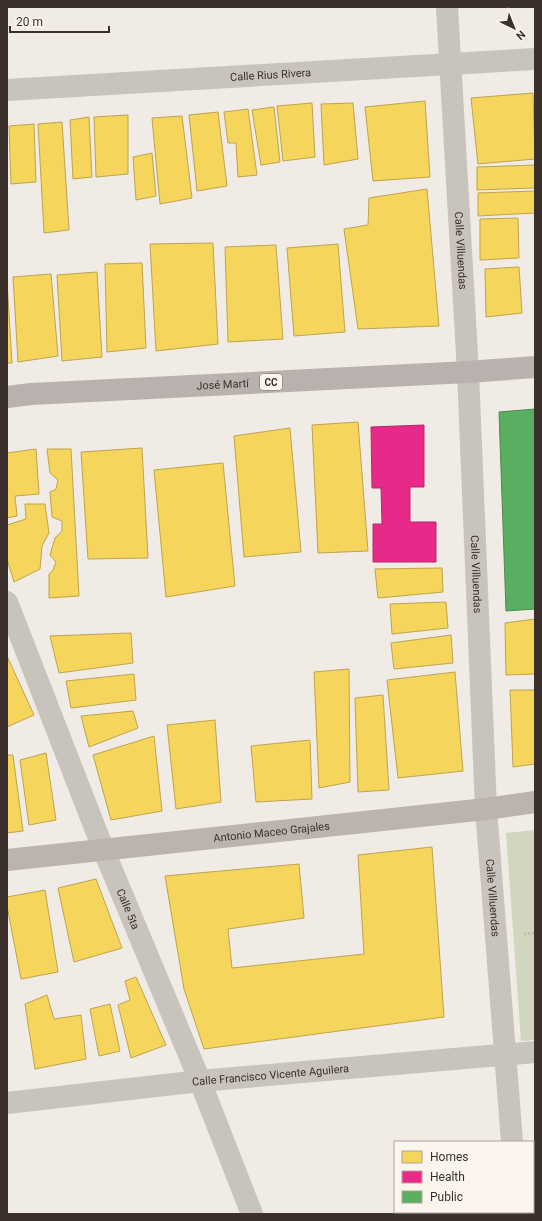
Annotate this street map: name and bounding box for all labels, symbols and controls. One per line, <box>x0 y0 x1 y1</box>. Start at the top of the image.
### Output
scale bar <box>10 8 109 34</box>
north arrow <box>494 8 534 48</box>
text: 20 m <box>16 15 43 29</box>
text: N <box>513 28 528 43</box>
street label: Calle Rius Rivera <box>230 66 311 84</box>
street label: Calle Villuendas <box>452 211 469 290</box>
road number: CC <box>260 374 282 390</box>
street label: José Martí <box>196 377 250 393</box>
street label: Calle Villuendas <box>468 535 484 614</box>
street label: Antonio Maceo Grajales <box>213 820 331 845</box>
street label: Calle Villuendas <box>483 858 502 938</box>
street label: Calle 5ta <box>113 887 142 931</box>
street label: Calle Francisco Vicente Aguilera <box>191 1062 349 1089</box>
legend <box>394 1141 534 1213</box>
text: Homes <box>430 1150 468 1164</box>
text: Health <box>430 1170 465 1184</box>
text: Public <box>430 1190 463 1204</box>

